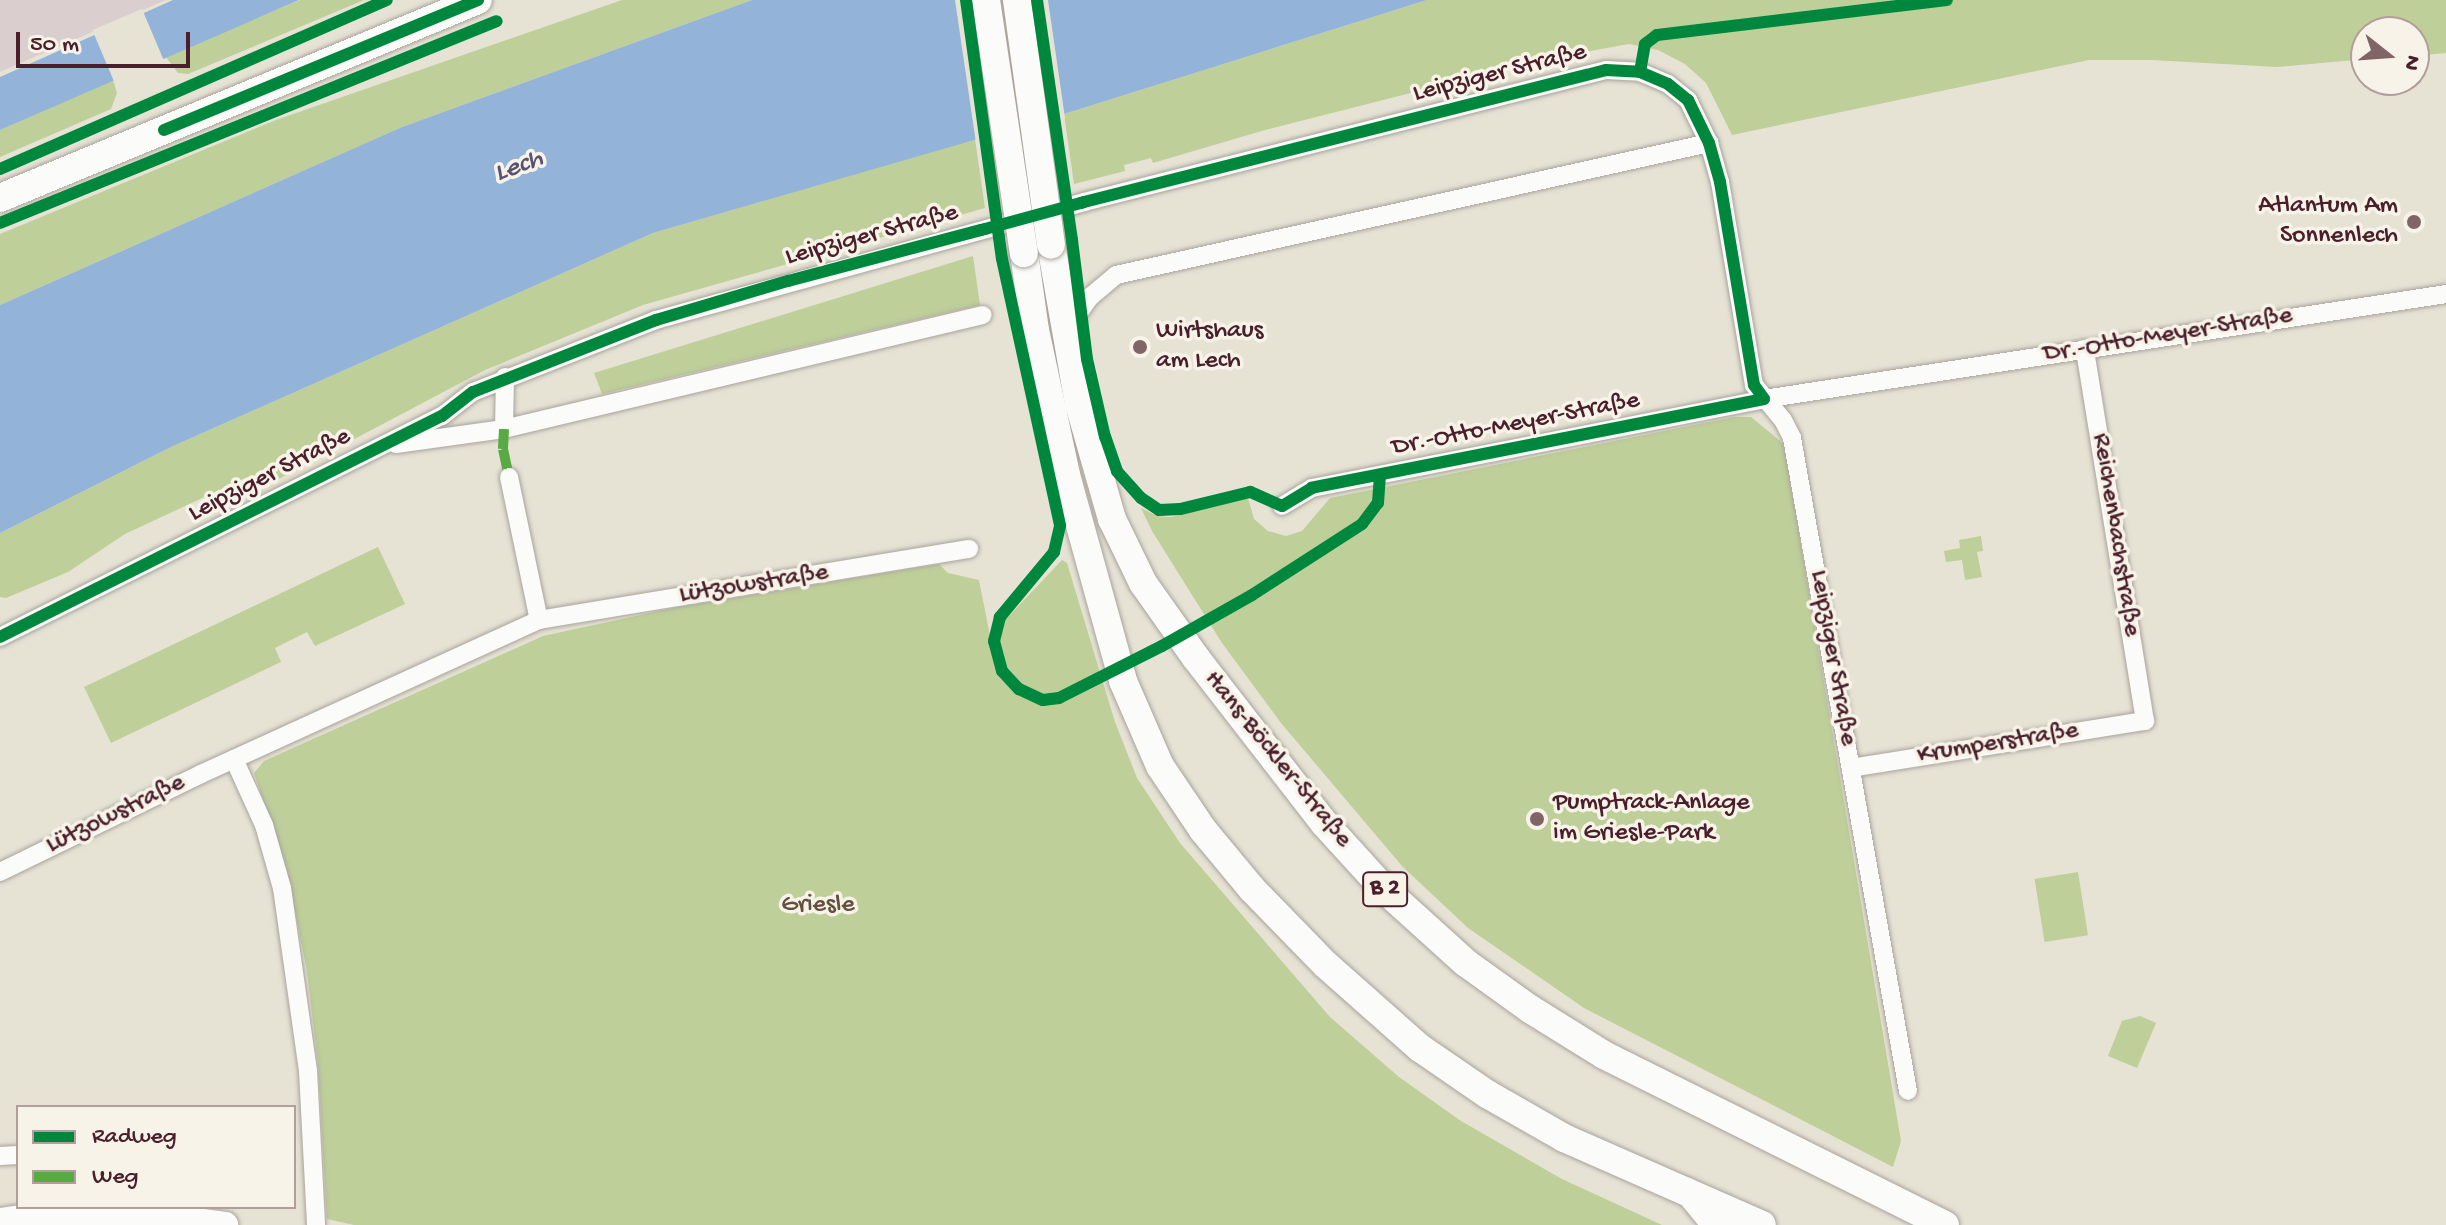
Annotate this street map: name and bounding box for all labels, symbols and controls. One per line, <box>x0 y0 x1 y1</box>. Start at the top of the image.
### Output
scale bar <box>20 16 194 66</box>
north arrow <box>2350 16 2430 96</box>
text: 50 m <box>30 31 79 60</box>
street label: Leipziger Straße <box>1410 37 1590 111</box>
text: N <box>2397 52 2426 73</box>
water label: Lech <box>490 143 548 191</box>
place label: Atlantum Am Sonnenlech <box>2258 191 2398 252</box>
street label: Leipziger Straße <box>782 198 962 274</box>
marker: Atlantum Am Sonnenlech <box>2405 213 2423 231</box>
street label: Dr.-Otto-Meyer-Straße <box>2041 301 2295 371</box>
place label: Wirtshaus am Lech <box>1156 316 1263 378</box>
marker: Wirtshaus am Lech <box>1131 338 1149 356</box>
street label: Dr.-Otto-Meyer-Straße <box>1390 386 1642 464</box>
street label: Leipziger Straße <box>184 422 356 530</box>
street label: Reichenbachstraße <box>2084 431 2146 639</box>
street label: Lützowstraße <box>677 558 831 612</box>
street label: Leipziger Straße <box>1801 568 1863 748</box>
street label: Hans-Böckler-Straße <box>1196 665 1358 855</box>
street label: Krumperstraße <box>1915 716 2081 772</box>
street label: Lützowstraße <box>42 768 190 862</box>
place label: Pumptrack-Anlage im Griesle-Park <box>1553 788 1750 850</box>
marker: Pumptrack-Anlage im Griesle-Park <box>1528 810 1546 828</box>
road number: B 2 <box>1361 869 1409 909</box>
park label: Griesle <box>781 890 855 922</box>
legend <box>16 1105 296 1209</box>
text: Radweg <box>92 1123 177 1152</box>
text: Weg <box>92 1163 138 1192</box>

